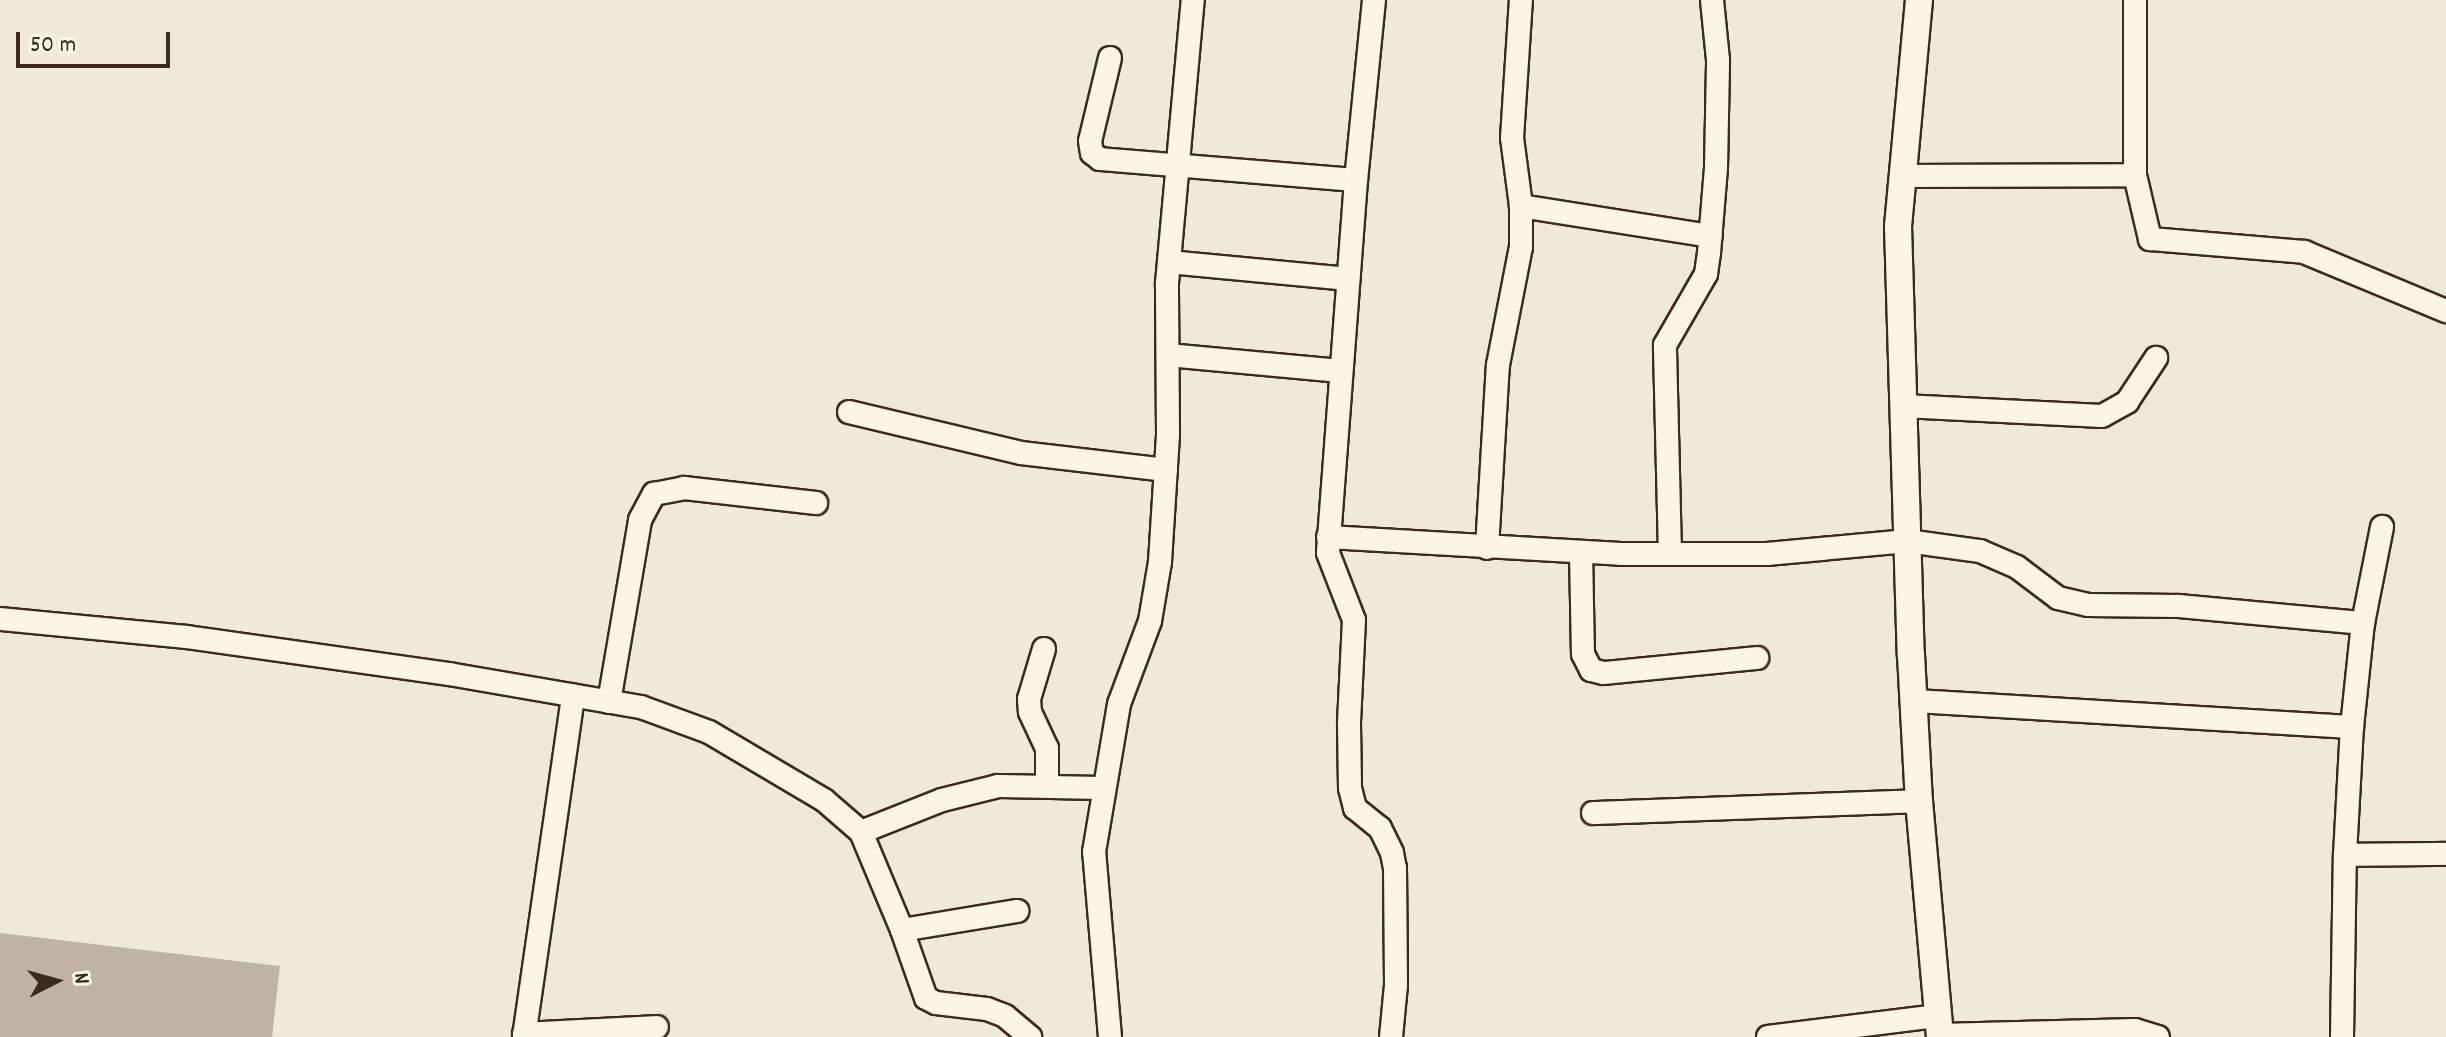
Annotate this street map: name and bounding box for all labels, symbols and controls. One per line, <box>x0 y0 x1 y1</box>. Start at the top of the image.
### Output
scale bar <box>20 16 174 66</box>
text: 50 m <box>30 29 76 63</box>
north arrow <box>16 941 96 1021</box>
text: N <box>64 971 96 985</box>

